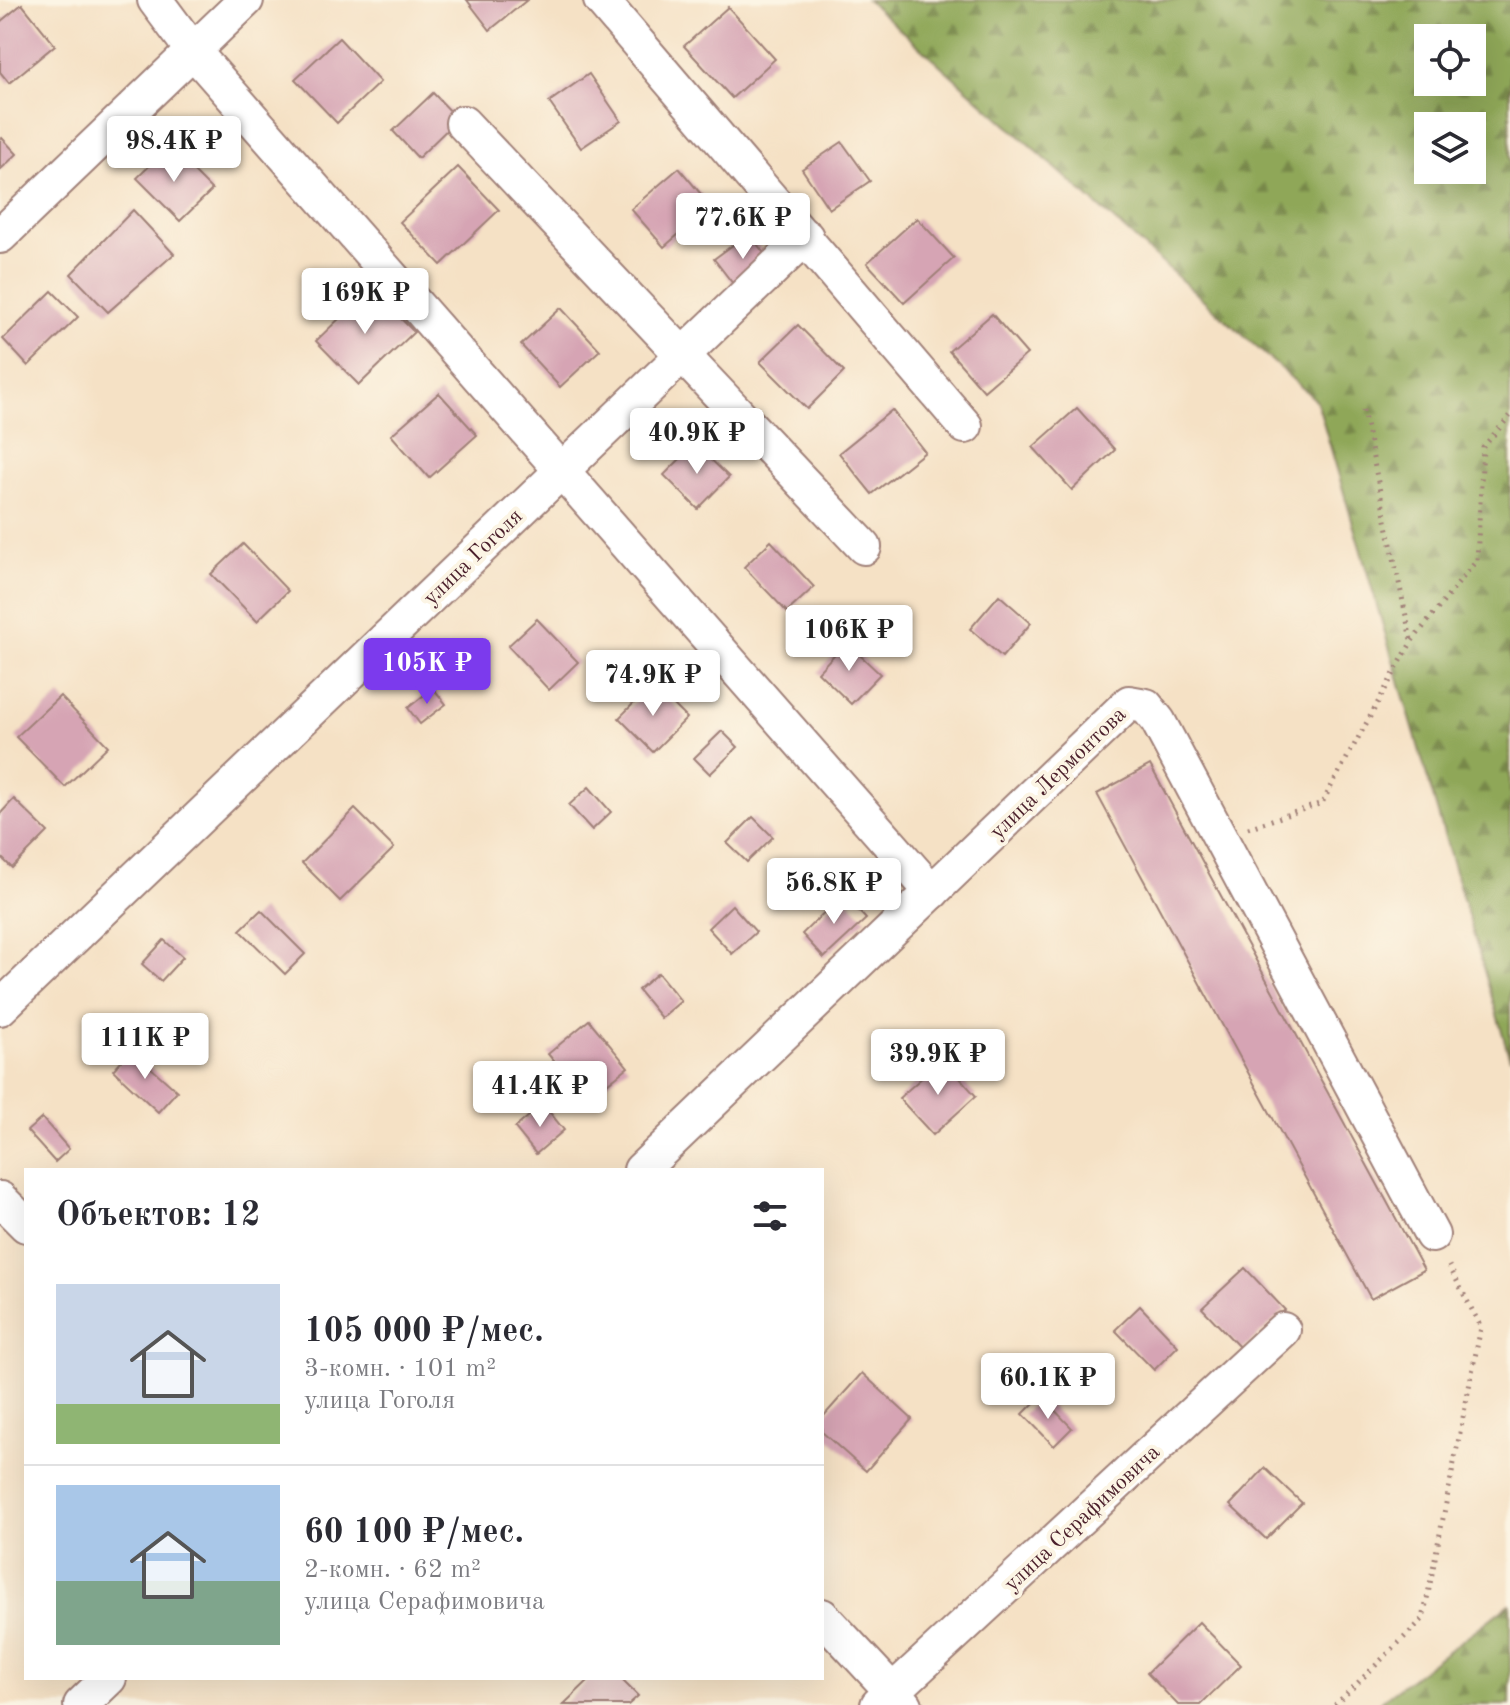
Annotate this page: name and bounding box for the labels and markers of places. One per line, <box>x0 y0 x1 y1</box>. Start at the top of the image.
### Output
pin: 98.4K ₽ <box>100 116 248 184</box>
pin: 77.6K ₽ <box>669 193 817 261</box>
pin: 169K ₽ <box>300 268 430 336</box>
pin: 40.9K ₽ <box>623 408 771 476</box>
pin: 106K ₽ <box>784 605 914 673</box>
pin: 105K ₽ <box>362 638 492 706</box>
pin: 74.9K ₽ <box>579 650 727 718</box>
pin: 56.8K ₽ <box>760 858 908 926</box>
pin: 111K ₽ <box>80 1013 210 1081</box>
pin: 39.9K ₽ <box>864 1029 1012 1097</box>
pin: 41.4K ₽ <box>466 1061 614 1129</box>
pin: 60.1K ₽ <box>974 1353 1122 1421</box>

